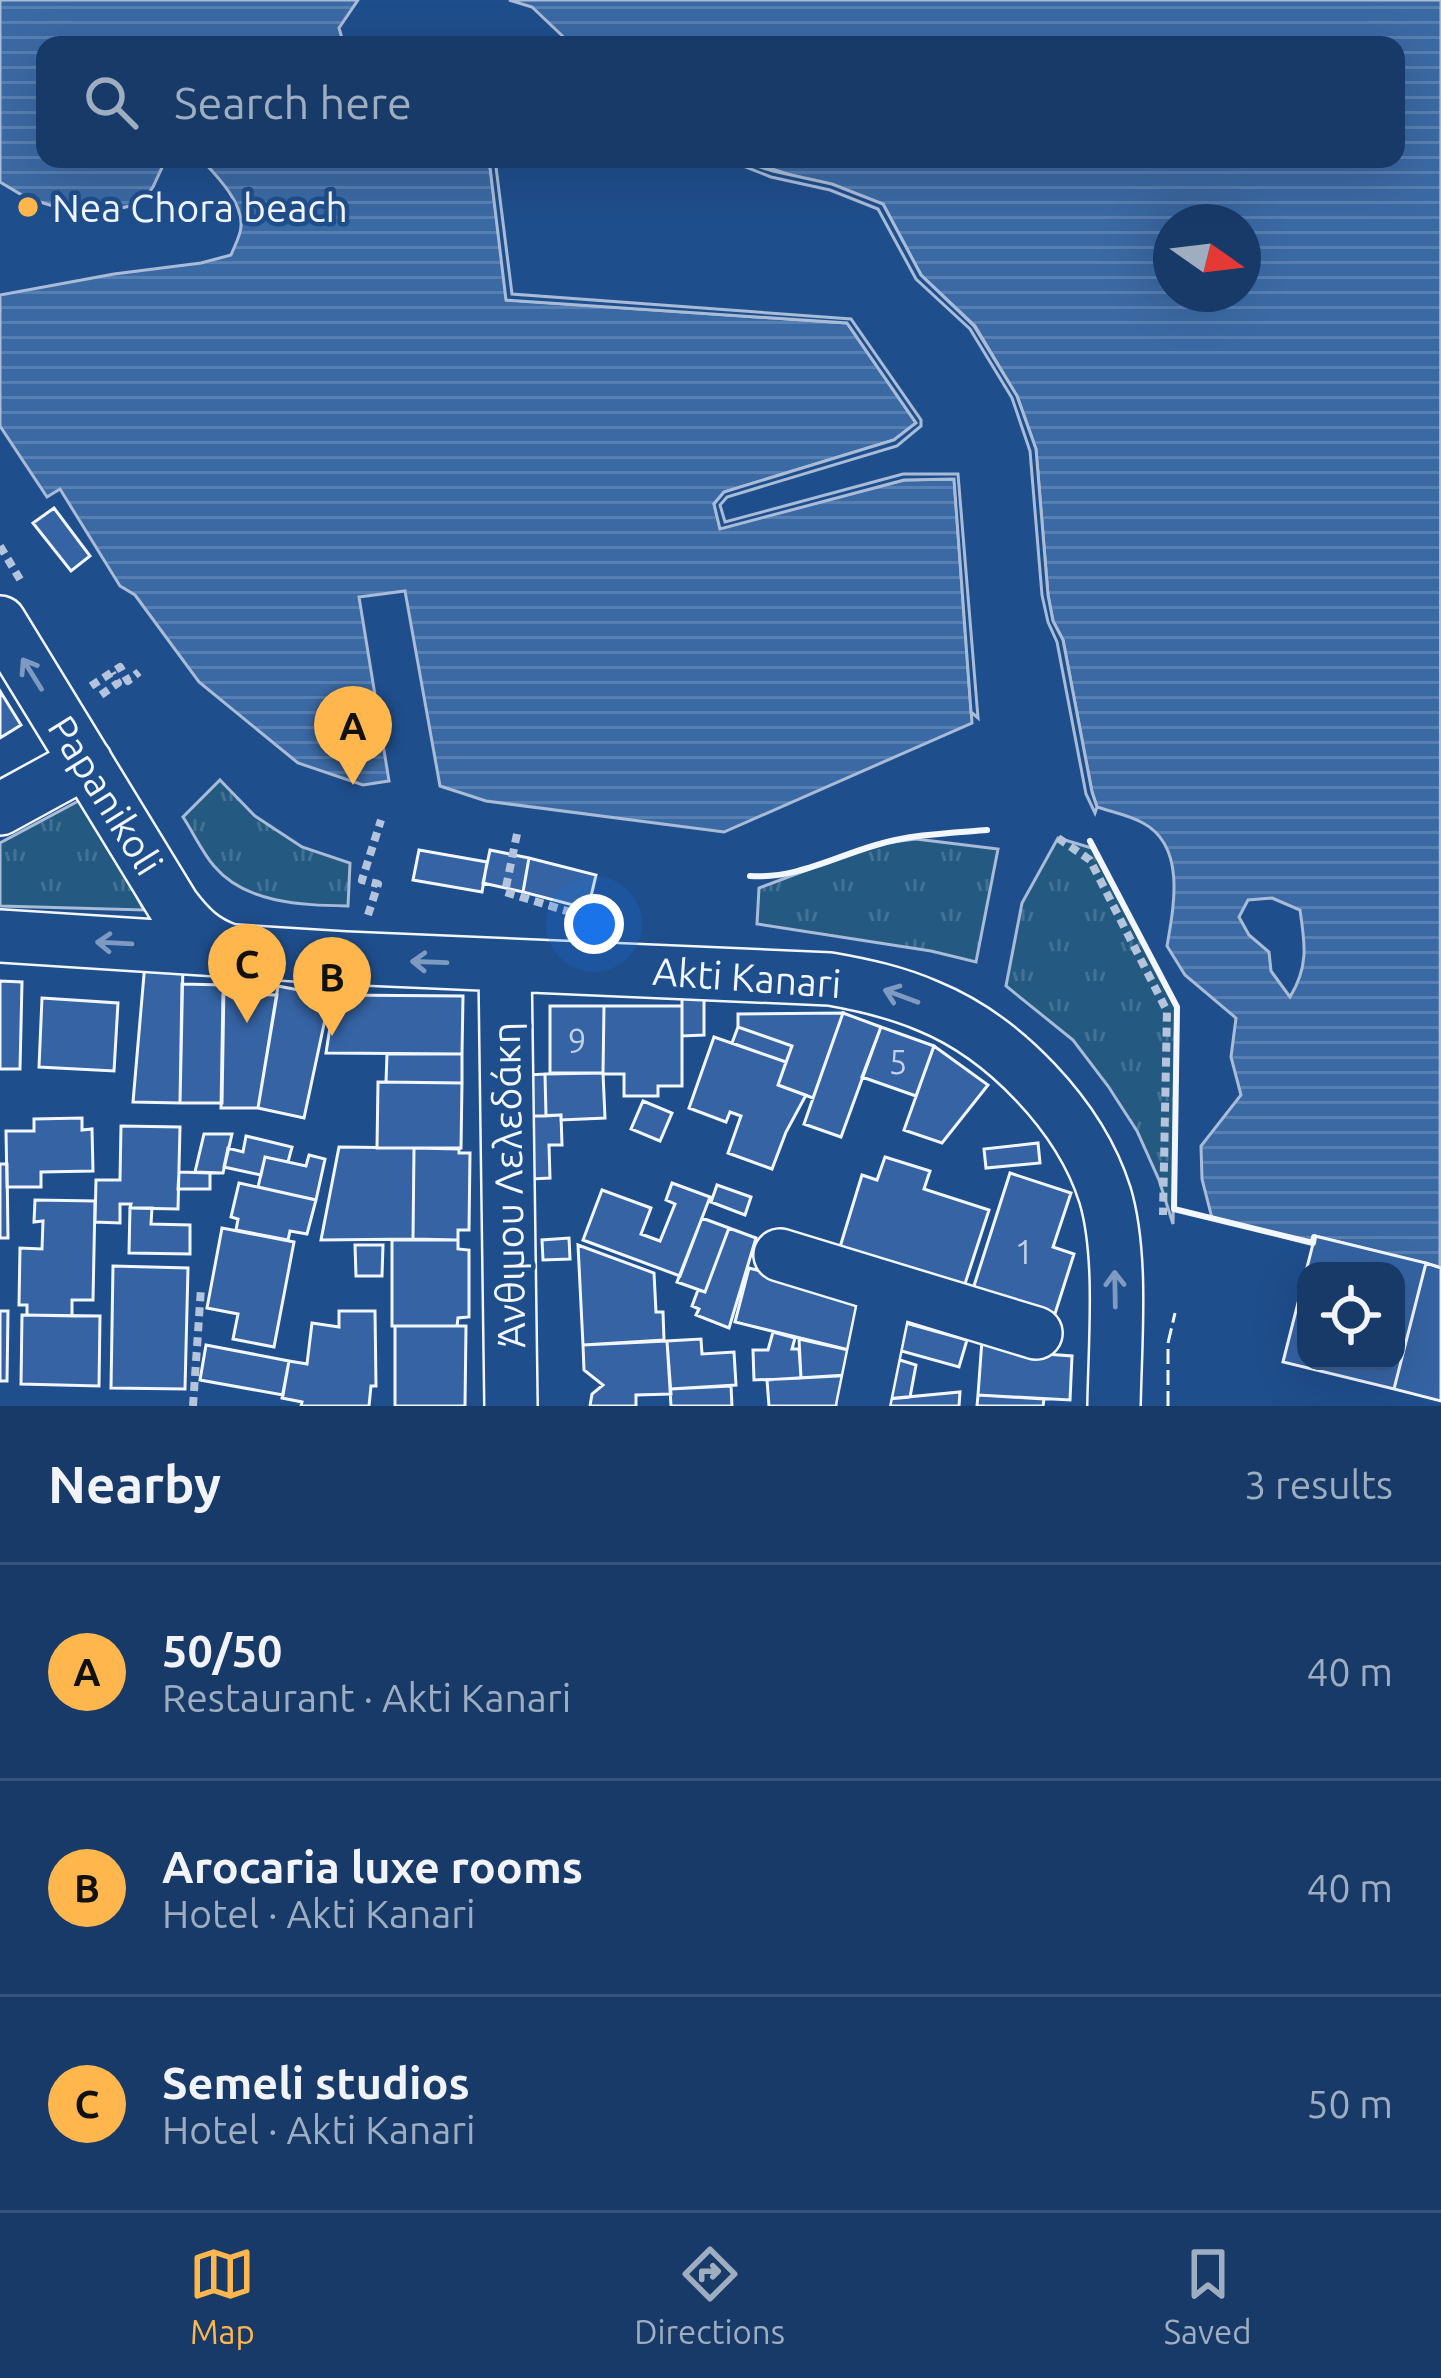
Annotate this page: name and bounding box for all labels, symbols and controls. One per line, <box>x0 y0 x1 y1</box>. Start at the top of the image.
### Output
search box <box>36 36 1405 168</box>
icon: search <box>78 69 144 135</box>
text: Search here <box>174 77 412 128</box>
place label: Nea Chora beach <box>52 186 348 229</box>
marker: Nea Chora beach <box>15 194 41 220</box>
north arrow <box>1153 204 1261 312</box>
one-way arrow <box>20 658 44 692</box>
pin: A <box>314 686 392 785</box>
street label: Papanikoli <box>40 708 172 882</box>
your location <box>564 894 624 954</box>
pin: C <box>208 924 286 1023</box>
one-way arrow <box>95 931 134 954</box>
pin: B <box>293 937 371 1036</box>
street label: Akti Kanari <box>651 949 843 1005</box>
one-way arrow <box>410 950 449 973</box>
one-way arrow <box>883 984 920 1005</box>
street label: Άνθιμου Λελεδάκη <box>484 1022 532 1348</box>
house number: 9 <box>568 1022 586 1059</box>
house number: 5 <box>889 1043 907 1080</box>
house number: 1 <box>1015 1233 1033 1270</box>
map controls <box>1297 1262 1405 1370</box>
button: locate <box>1297 1262 1405 1370</box>
one-way arrow <box>1103 1270 1126 1309</box>
text: Nearby <box>48 1455 221 1513</box>
text: 3 results <box>1244 1463 1393 1506</box>
text: 50/50 <box>162 1625 282 1676</box>
text: A <box>73 1650 101 1693</box>
text: 40 m <box>1306 1650 1393 1693</box>
text: Restaurant · Akti Kanari <box>162 1676 571 1719</box>
text: Arocaria luxe rooms <box>162 1841 583 1892</box>
text: B <box>74 1866 100 1909</box>
text: 40 m <box>1306 1866 1393 1909</box>
text: Hotel · Akti Kanari <box>162 1892 476 1935</box>
text: Semeli studios <box>162 2057 470 2108</box>
text: C <box>75 2082 99 2125</box>
text: 50 m <box>1306 2082 1393 2125</box>
text: Hotel · Akti Kanari <box>162 2108 476 2151</box>
tab: Map <box>189 2241 255 2350</box>
tab: Directions <box>634 2241 785 2350</box>
tab: Saved <box>1164 2241 1252 2350</box>

